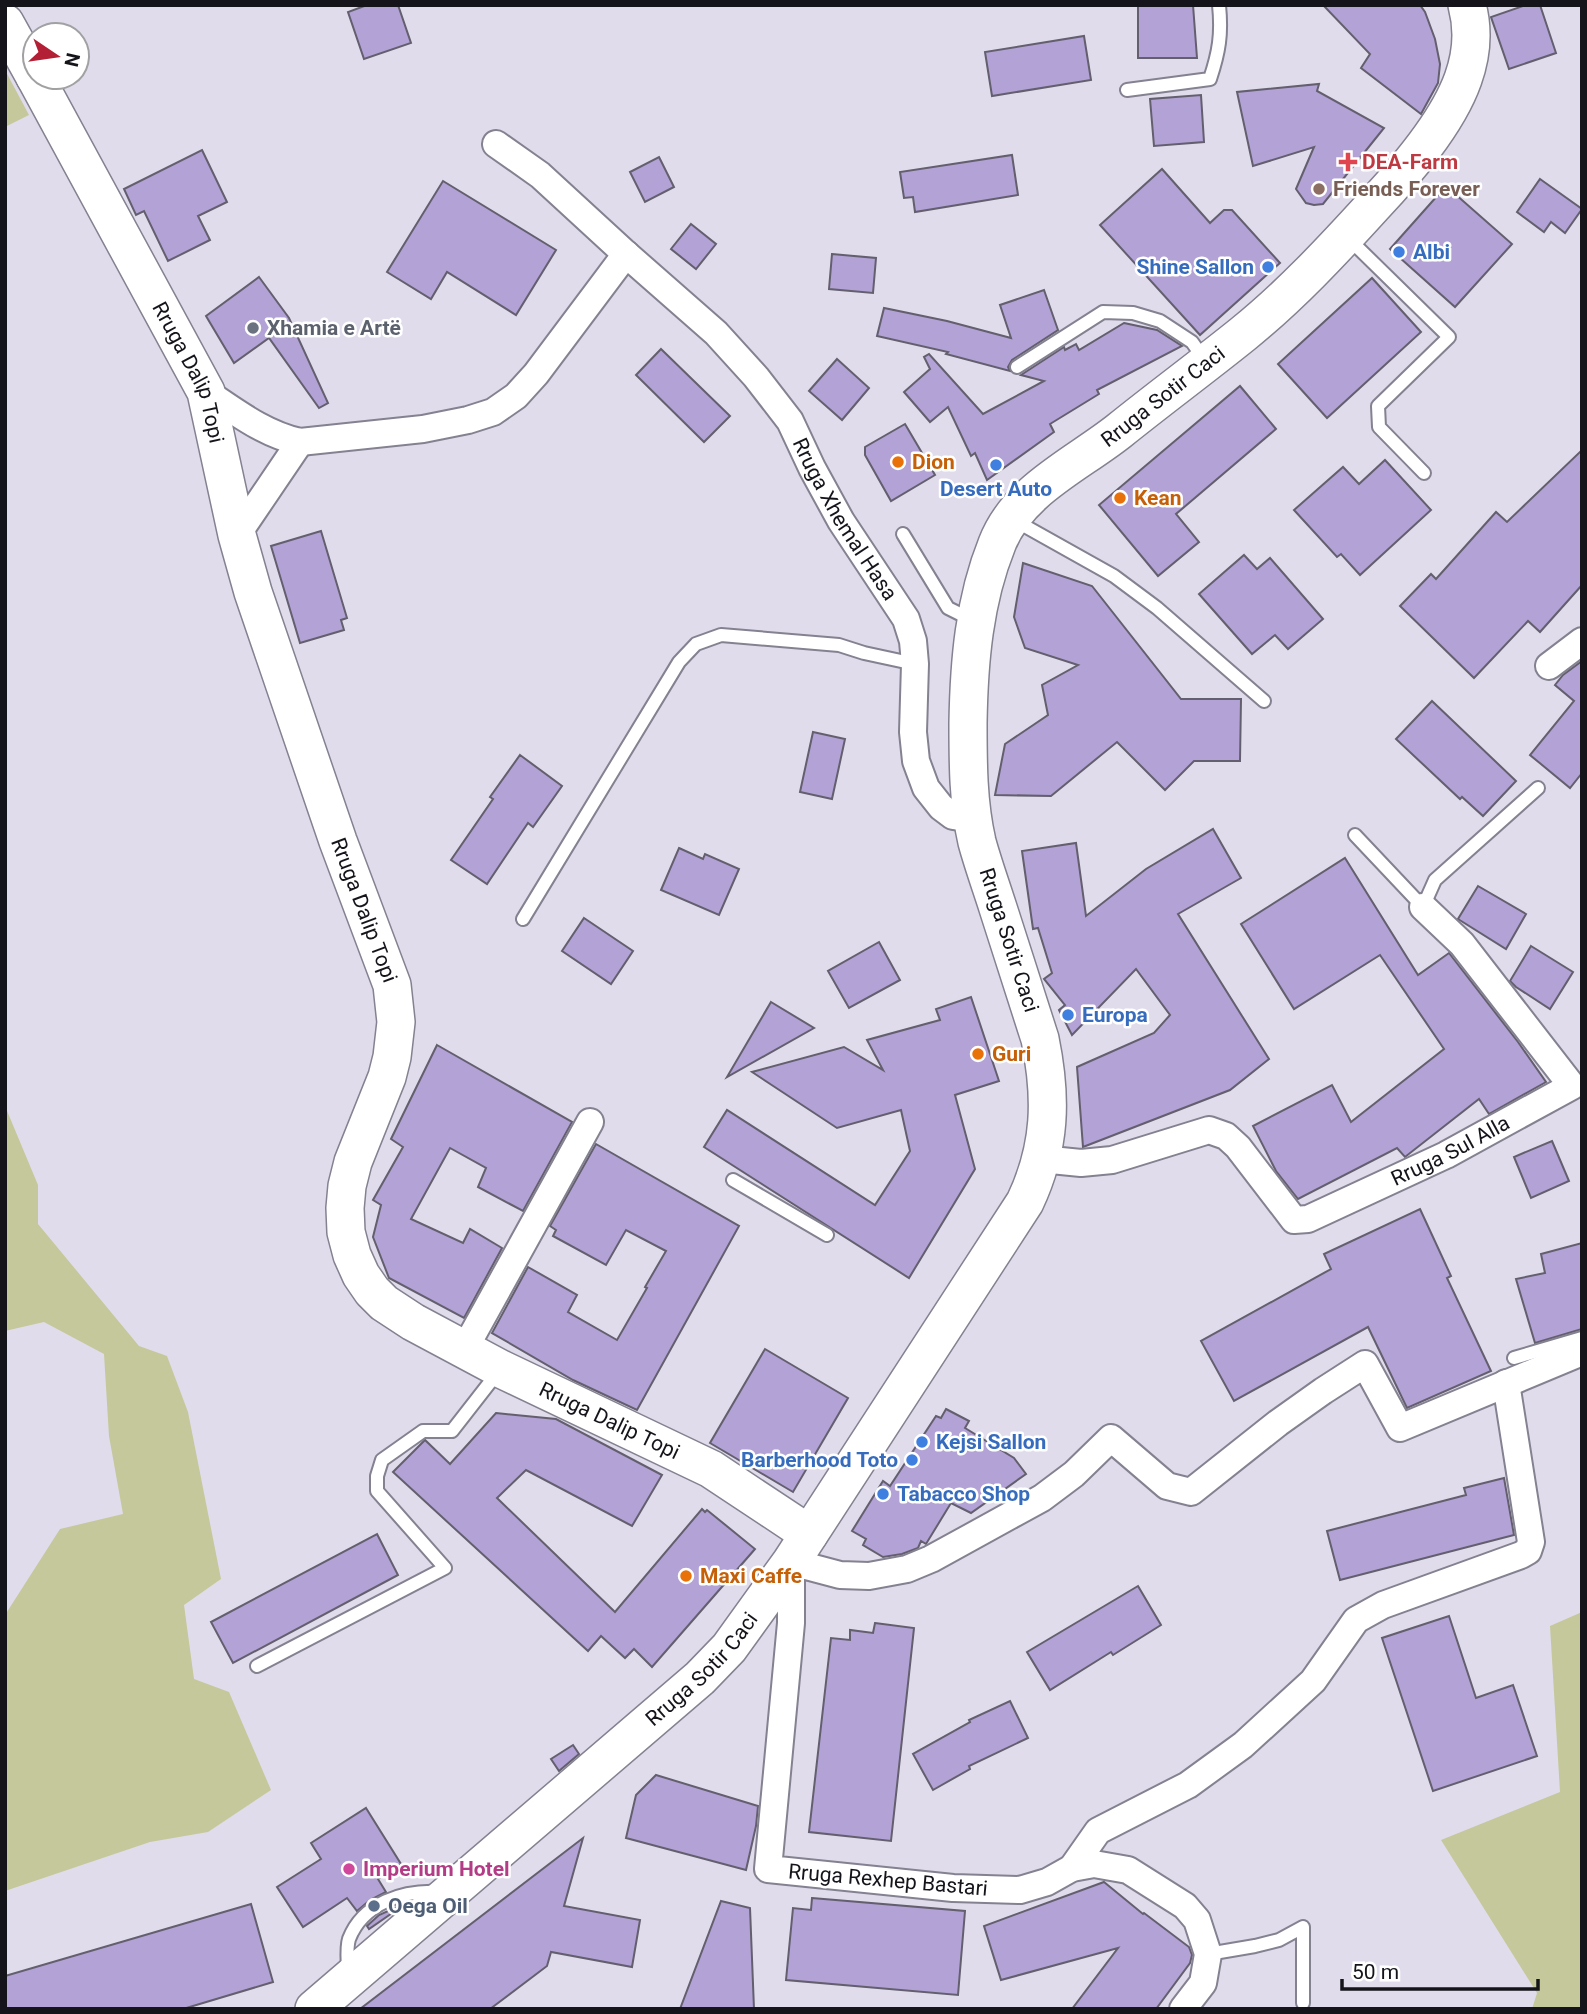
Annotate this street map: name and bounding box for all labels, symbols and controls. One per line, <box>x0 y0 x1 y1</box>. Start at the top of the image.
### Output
north arrow <box>21 21 91 91</box>
text: N <box>59 51 85 69</box>
place label: DEA-Farm <box>1362 150 1458 174</box>
marker: DEA-Farm <box>1340 154 1356 170</box>
place label: Friends Forever <box>1333 177 1480 201</box>
marker: Friends Forever <box>1311 181 1327 197</box>
place label: Albi <box>1413 240 1450 264</box>
marker: Albi <box>1391 244 1407 260</box>
place label: Shine Sallon <box>1137 255 1254 279</box>
marker: Shine Sallon <box>1260 259 1276 275</box>
street label: Rruga Dalip Topi <box>147 298 229 445</box>
place label: Xhamia e Artë <box>267 316 401 340</box>
marker: Xhamia e Artë <box>245 320 261 336</box>
street label: Rruga Sotir Caci <box>1097 341 1230 452</box>
street label: Rruga Xhemal Hasa <box>788 434 902 605</box>
place label: Dion <box>912 450 955 474</box>
marker: Dion <box>890 454 906 470</box>
marker: Desert Auto <box>988 457 1004 473</box>
place label: Desert Auto <box>940 477 1052 501</box>
place label: Kean <box>1134 486 1181 510</box>
marker: Kean <box>1112 490 1128 506</box>
street label: Rruga Dalip Topi <box>326 835 402 986</box>
street label: Rruga Sotir Caci <box>974 865 1044 1015</box>
place label: Europa <box>1082 1003 1148 1027</box>
marker: Europa <box>1060 1007 1076 1023</box>
place label: Guri <box>992 1042 1031 1066</box>
marker: Guri <box>970 1046 986 1062</box>
street label: Rruga Sul Alla <box>1387 1111 1514 1191</box>
street label: Rruga Dalip Topi <box>535 1377 684 1464</box>
place label: Kejsi Sallon <box>936 1430 1046 1454</box>
marker: Kejsi Sallon <box>914 1434 930 1450</box>
place label: Barberhood Toto <box>741 1448 898 1472</box>
marker: Barberhood Toto <box>904 1452 920 1468</box>
place label: Tabacco Shop <box>897 1482 1030 1506</box>
marker: Tabacco Shop <box>875 1486 891 1502</box>
place label: Maxi Caffe <box>700 1564 802 1588</box>
marker: Maxi Caffe <box>678 1568 694 1584</box>
street label: Rruga Sotir Caci <box>641 1608 763 1731</box>
place label: Imperium Hotel <box>363 1857 510 1881</box>
street label: Rruga Rexhep Bastari <box>787 1859 989 1901</box>
marker: Imperium Hotel <box>341 1861 357 1877</box>
place label: Oega Oil <box>388 1894 468 1918</box>
marker: Oega Oil <box>366 1898 382 1914</box>
scale bar <box>1342 1948 1538 1992</box>
text: 50 m <box>1352 1960 1399 1984</box>

